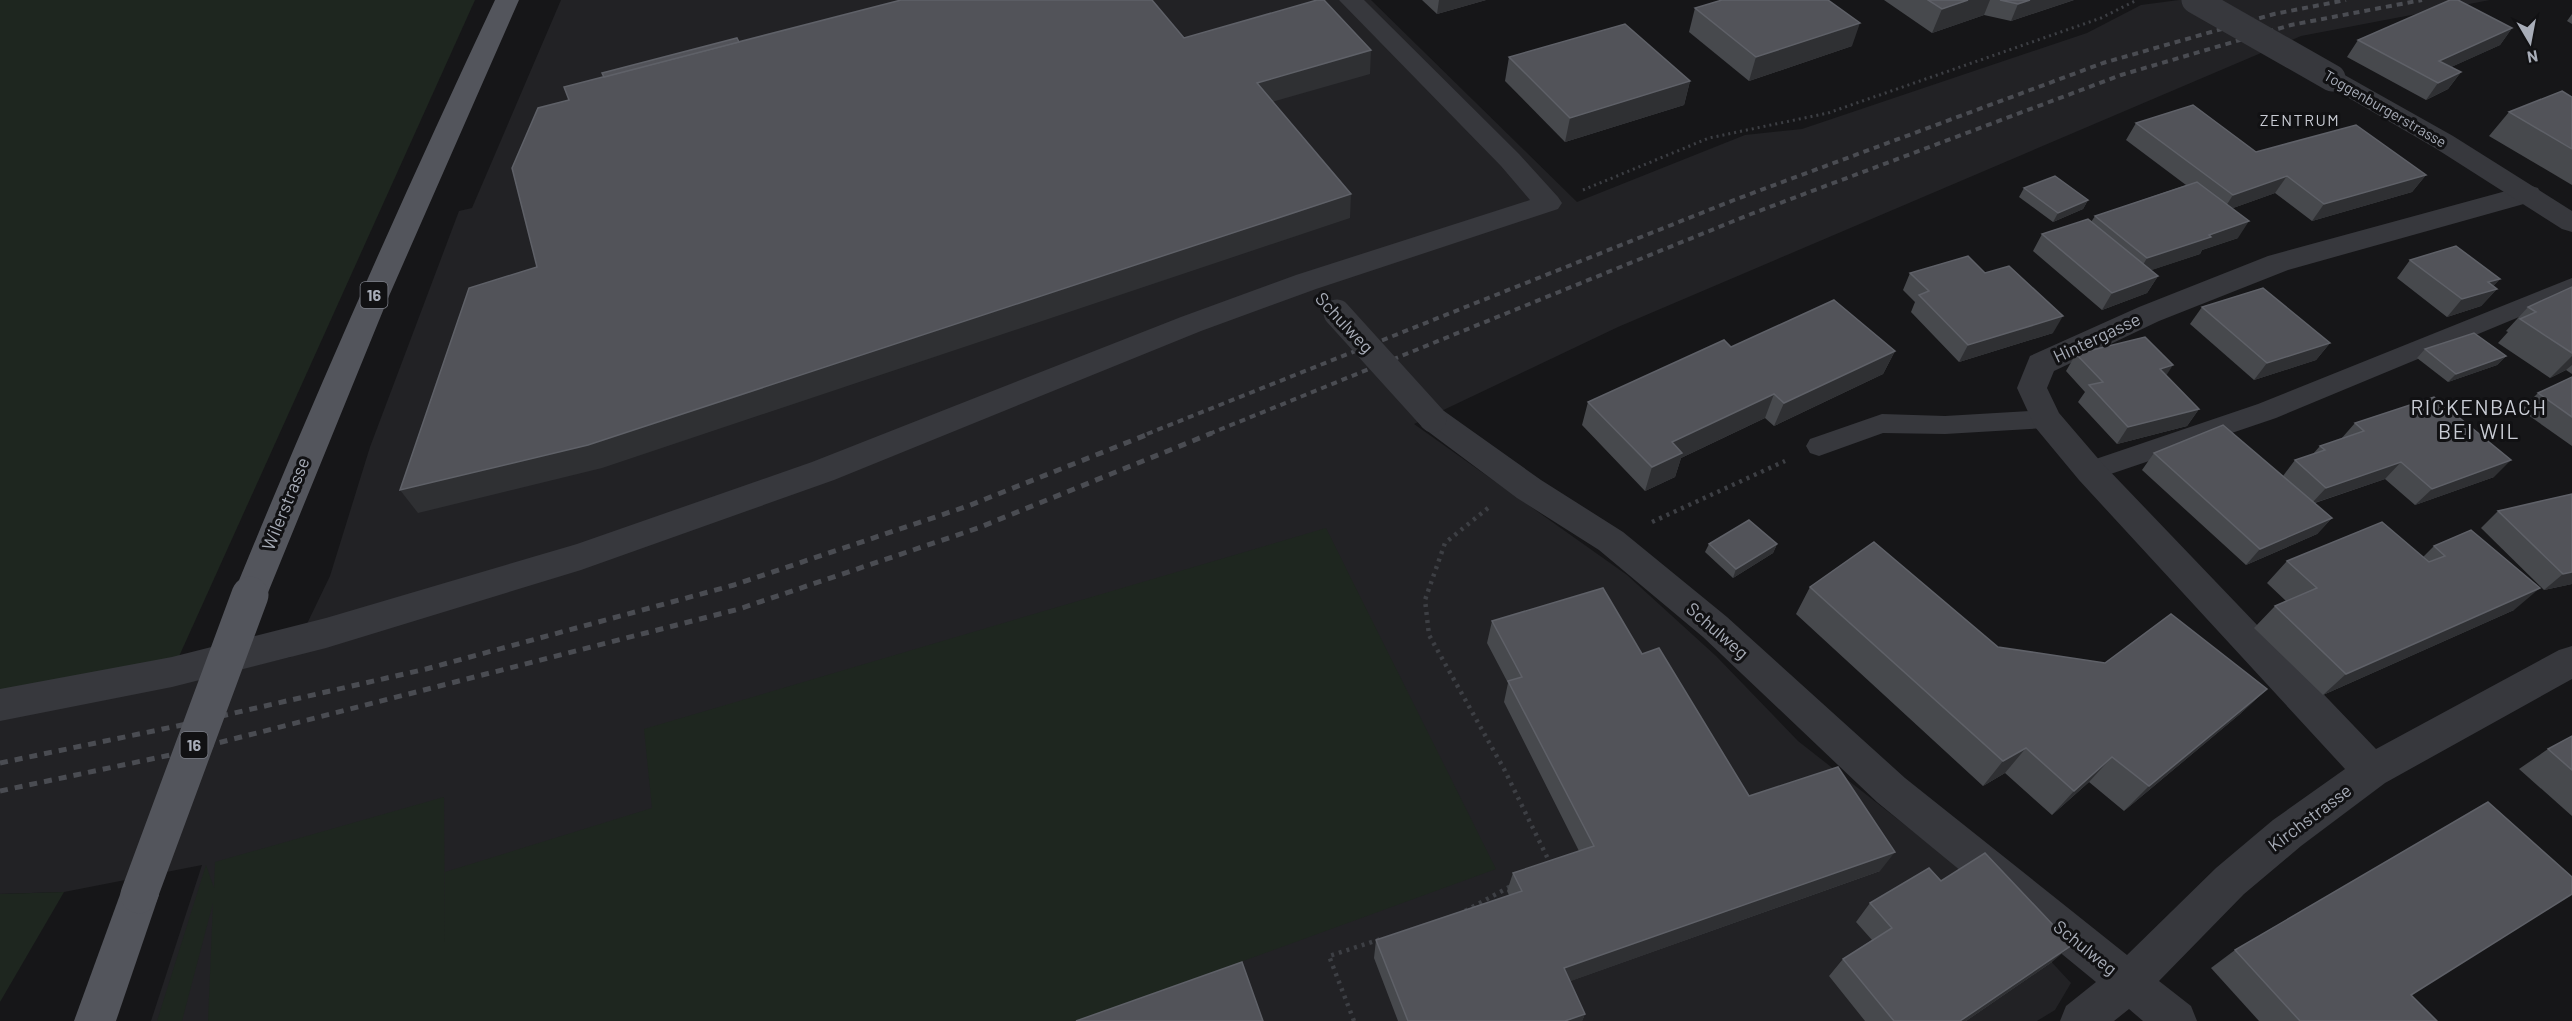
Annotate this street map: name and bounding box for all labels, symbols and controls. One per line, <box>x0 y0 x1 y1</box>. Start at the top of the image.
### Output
north arrow <box>2500 12 2560 72</box>
text: N <box>2526 47 2540 68</box>
street label: Toggenburgerstrasse <box>2321 66 2450 151</box>
district label: ZENTRUM <box>2260 110 2340 129</box>
road number: 16 <box>360 282 388 308</box>
street label: Schulweg <box>1311 287 1378 357</box>
street label: Hintergasse <box>2049 307 2144 367</box>
district label: RICKENBACH BEI WIL <box>2410 394 2548 443</box>
street label: Wilerstrasse <box>256 454 314 553</box>
street label: Schulweg <box>1682 597 1753 663</box>
road number: 16 <box>180 732 208 758</box>
street label: Kirchstrasse <box>2263 779 2355 856</box>
street label: Schulweg <box>2049 915 2122 979</box>

